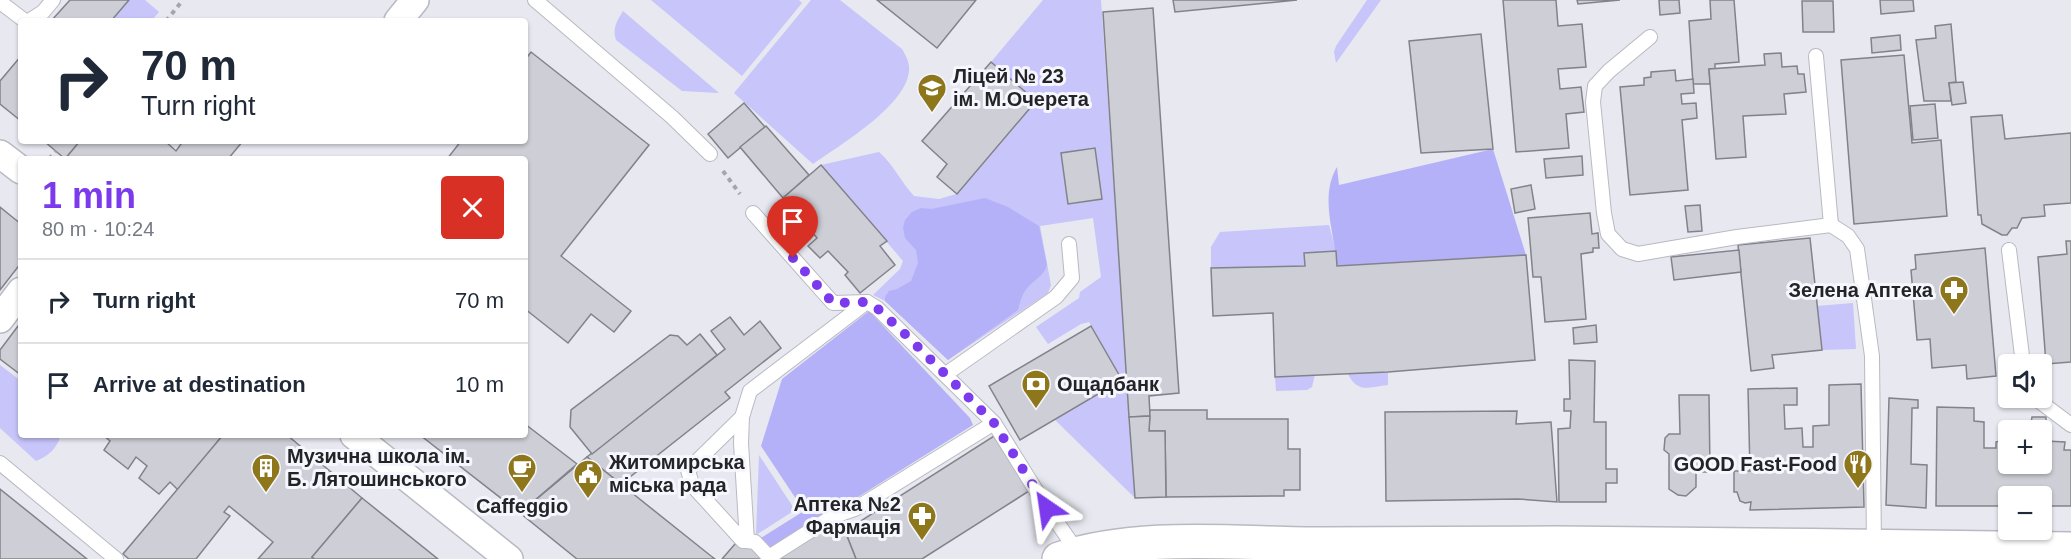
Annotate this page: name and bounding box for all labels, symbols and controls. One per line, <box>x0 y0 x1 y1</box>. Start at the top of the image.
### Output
icon: right <box>42 42 120 120</box>
text: 70 m <box>141 42 237 89</box>
place label: Ліцей № 23 ім. М.Очерета <box>953 65 1090 110</box>
school or university icon: Ліцей № 23 ім. М.Очерета <box>916 72 948 114</box>
text: Turn right <box>141 91 256 121</box>
text: 1 min <box>42 175 136 216</box>
button: close <box>441 176 504 239</box>
pin <box>767 196 818 258</box>
icon: arrive <box>776 205 809 238</box>
text: 80 m · 10:24 <box>42 218 154 240</box>
pharmacy icon: Зелена Аптека <box>1938 274 1970 316</box>
place label: Зелена Аптека <box>1788 279 1934 301</box>
icon: right <box>42 285 75 318</box>
text: Turn right <box>93 288 195 313</box>
text: 70 m <box>455 288 504 313</box>
map controls <box>1998 354 2052 540</box>
button: sound <box>1998 354 2052 408</box>
bank icon: Ощадбанк <box>1020 368 1052 410</box>
icon: arrive <box>42 369 75 402</box>
text: Arrive at destination <box>93 372 306 397</box>
text: 10 m <box>455 372 504 397</box>
place label: Ощадбанк <box>1057 373 1160 395</box>
button: + <box>1998 420 2052 474</box>
place label: Музична школа ім. Б. Лятошинського <box>287 445 471 490</box>
restaurant icon: GOOD Fast-Food <box>1842 448 1874 490</box>
place label: Житомирська міська рада <box>608 451 746 496</box>
building icon: Музична школа ім. Б. Лятошинського <box>250 452 282 494</box>
cafe icon: Caffeggio <box>506 452 538 494</box>
place label: GOOD Fast-Food <box>1674 453 1837 475</box>
public building icon: Житомирська міська рада <box>572 458 604 500</box>
position arrow <box>1015 476 1079 540</box>
button: − <box>1998 486 2052 540</box>
place label: Аптека №2 Фармація <box>793 493 901 538</box>
place label: Caffeggio <box>476 495 568 517</box>
pharmacy icon: Аптека №2 Фармація <box>906 500 938 542</box>

